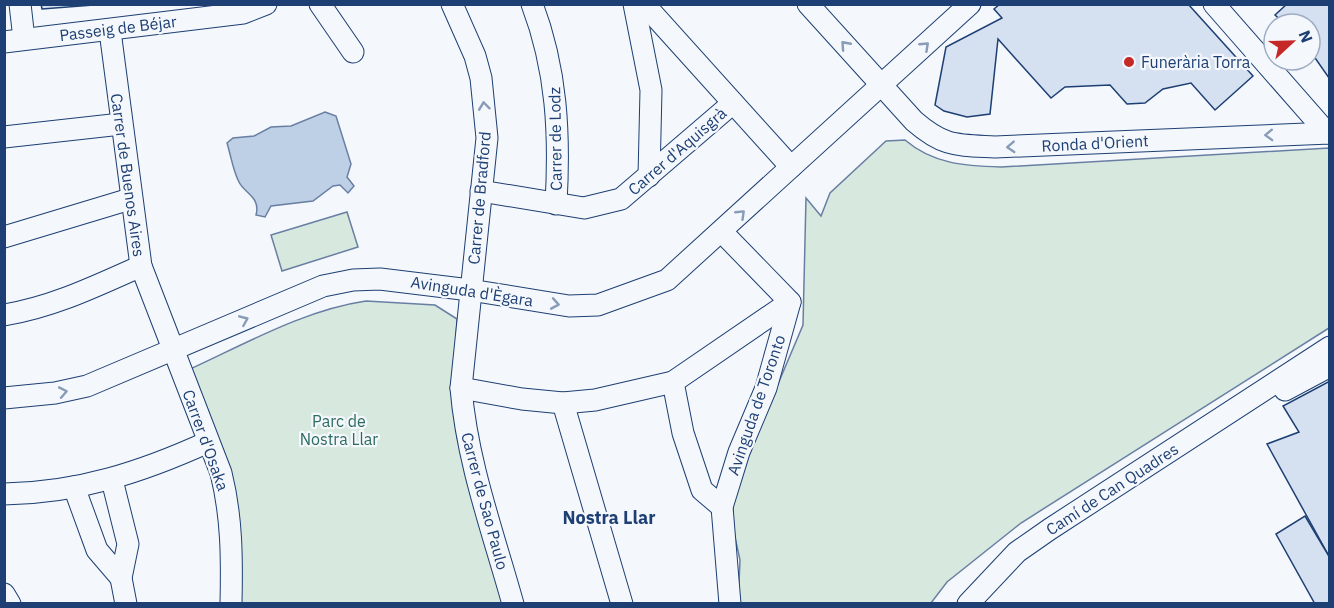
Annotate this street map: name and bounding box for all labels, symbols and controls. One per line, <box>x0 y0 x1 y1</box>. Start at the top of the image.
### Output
street label: Passeig de Béjar <box>58 11 178 45</box>
north arrow <box>1262 12 1322 72</box>
text: N <box>1294 27 1317 46</box>
one-way arrow <box>841 42 852 52</box>
one-way arrow <box>918 42 929 53</box>
place label: Funerària Torra <box>1141 52 1251 72</box>
marker: Funerària Torra <box>1122 55 1136 69</box>
street label: Carrer de Lodz <box>544 87 566 191</box>
street label: Carrer de Buenos Aires <box>107 92 149 258</box>
one-way arrow <box>479 102 491 111</box>
street label: Carrer d'Aquisgrà <box>624 102 731 199</box>
one-way arrow <box>1264 129 1273 142</box>
street label: Ronda d'Orient <box>1041 130 1149 156</box>
street label: Carrer de Bradford <box>463 131 495 265</box>
one-way arrow <box>1006 140 1015 153</box>
one-way arrow <box>735 210 745 221</box>
street label: Avinguda d'Ègara <box>409 270 535 311</box>
one-way arrow <box>550 297 560 310</box>
one-way arrow <box>237 315 248 327</box>
street label: Avinguda de Toronto <box>723 332 789 478</box>
one-way arrow <box>57 386 67 399</box>
street label: Carrer d'Osaka <box>178 387 234 494</box>
park label: Parc de Nostra Llar <box>300 411 378 449</box>
street label: Carrer de Sao Paulo <box>457 430 513 572</box>
street label: Camí de Can Quadres <box>1042 439 1182 539</box>
district label: Nostra Llar <box>562 506 656 529</box>

